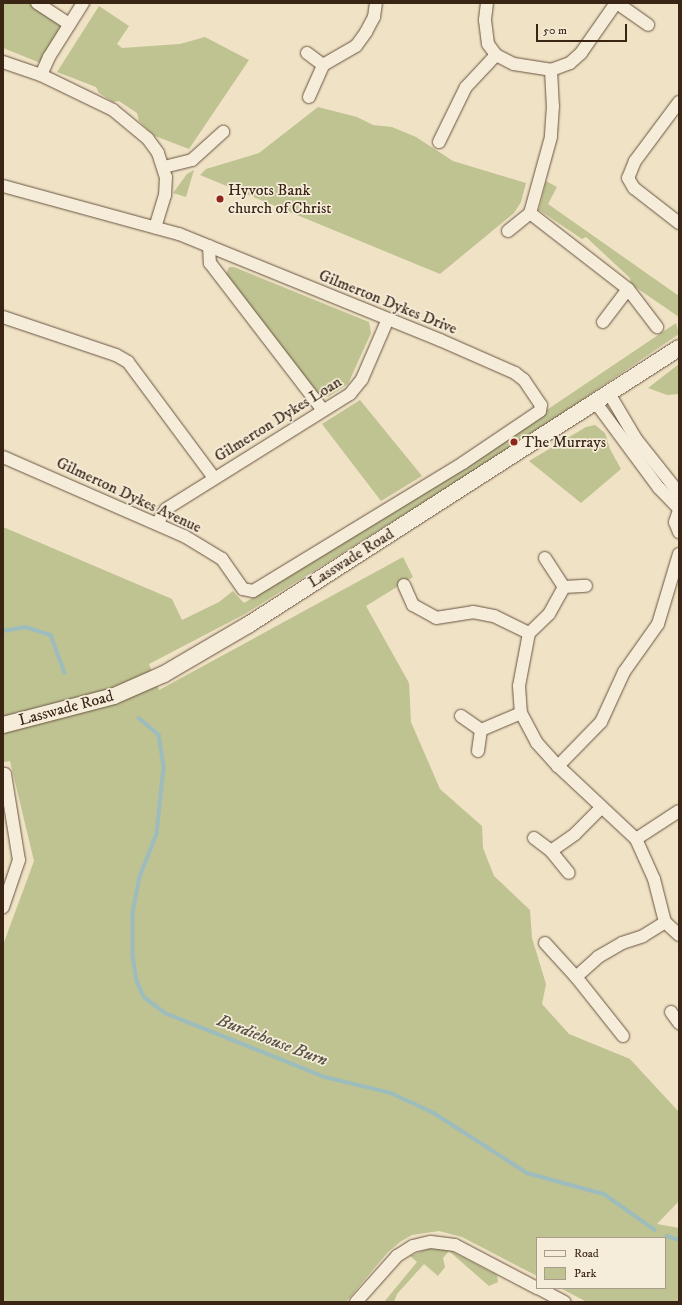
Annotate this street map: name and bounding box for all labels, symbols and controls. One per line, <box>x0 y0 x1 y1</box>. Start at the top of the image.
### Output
scale bar <box>538 16 629 42</box>
text: 50 m <box>543 23 567 38</box>
place label: Hyvots Bank church of Christ <box>228 180 331 218</box>
marker: Hyvots Bank church of Christ <box>215 194 225 204</box>
street label: Gilmerton Dykes Drive <box>316 265 460 339</box>
street label: Gilmerton Dykes Loan <box>211 372 345 466</box>
place label: The Murrays <box>522 432 606 452</box>
marker: The Murrays <box>509 437 519 447</box>
street label: Gilmerton Dykes Avenue <box>53 453 205 537</box>
street label: Lasswade Road <box>305 524 397 592</box>
street label: Lasswade Road <box>17 686 115 730</box>
water label: Burdiehouse Burn <box>214 1011 330 1071</box>
legend <box>536 1237 666 1289</box>
text: Road <box>574 1246 599 1261</box>
text: Park <box>574 1266 596 1281</box>

